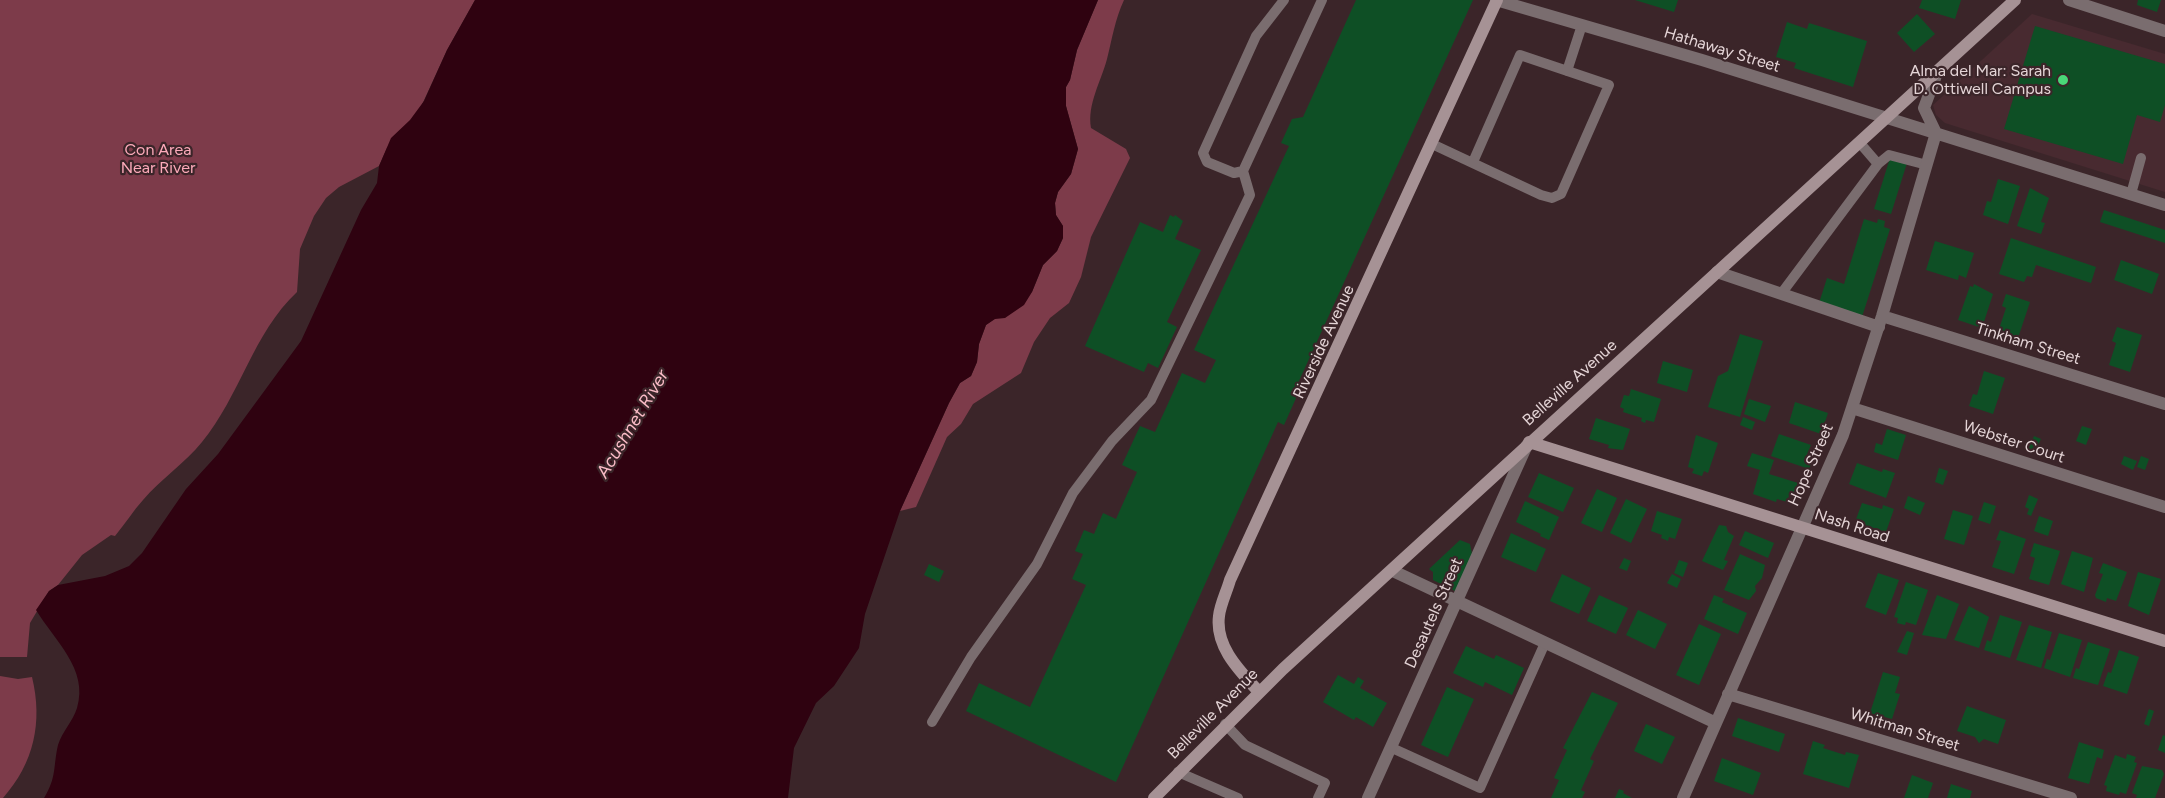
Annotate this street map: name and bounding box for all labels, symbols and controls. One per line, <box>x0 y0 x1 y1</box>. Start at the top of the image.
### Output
street label: Hathaway Street <box>1661 23 1783 77</box>
place label: Alma del Mar: Sarah D. Ottiwell Campus <box>1910 61 2051 99</box>
marker: Alma del Mar: Sarah D. Ottiwell Campus <box>2056 73 2070 87</box>
park label: Con Area Near River <box>121 140 195 178</box>
street label: Riverside Avenue <box>1289 282 1359 402</box>
street label: Tinkham Street <box>1973 319 2083 369</box>
street label: Belleville Avenue <box>1519 336 1621 430</box>
water label: Acushnet River <box>592 366 674 482</box>
street label: Webster Court <box>1961 417 2067 467</box>
street label: Hope Street <box>1784 421 1838 509</box>
street label: Nash Road <box>1812 505 1892 547</box>
street label: Desautels Street <box>1401 555 1467 671</box>
street label: Belleville Avenue <box>1164 665 1262 763</box>
street label: Whitman Street <box>1848 704 1962 756</box>

